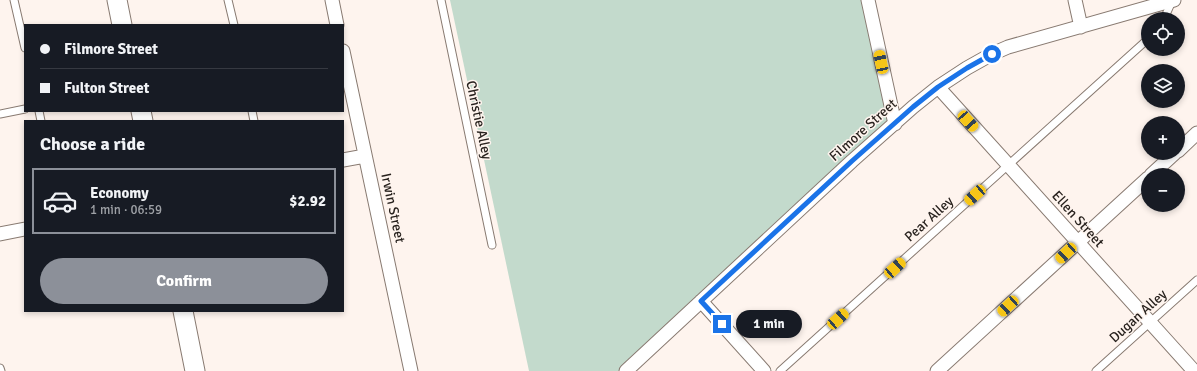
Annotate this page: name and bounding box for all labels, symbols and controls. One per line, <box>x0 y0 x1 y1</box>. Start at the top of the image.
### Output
map controls <box>1141 12 1185 212</box>
button: locate <box>1141 12 1185 56</box>
text: Filmore Street <box>64 40 158 58</box>
route start <box>983 45 1001 63</box>
car <box>873 49 889 75</box>
button: layers <box>1141 64 1185 108</box>
text: Fulton Street <box>64 79 149 97</box>
street label: Christie Alley <box>462 79 496 161</box>
street label: Filmore Street <box>826 95 900 165</box>
car <box>956 108 980 134</box>
button: + <box>1141 116 1185 160</box>
text: Choose a ride <box>40 133 145 155</box>
button: − <box>1141 168 1185 212</box>
street label: Irwin Street <box>377 172 409 245</box>
icon: car <box>42 183 78 219</box>
car <box>962 183 988 207</box>
text: Economy <box>90 184 149 202</box>
street label: Ellen Street <box>1048 187 1108 251</box>
text: $2.92 <box>289 192 326 210</box>
street label: Pear Alley <box>901 192 957 245</box>
text: 1 min · 06:59 <box>90 202 162 218</box>
car <box>1053 240 1079 266</box>
car <box>882 256 908 280</box>
button: Confirm <box>40 258 328 304</box>
street label: Dugan Alley <box>1106 285 1171 346</box>
car <box>995 293 1021 319</box>
car <box>825 307 851 331</box>
callout: 1 min <box>736 310 802 338</box>
route end <box>713 315 731 333</box>
text: 1 min <box>753 316 785 332</box>

